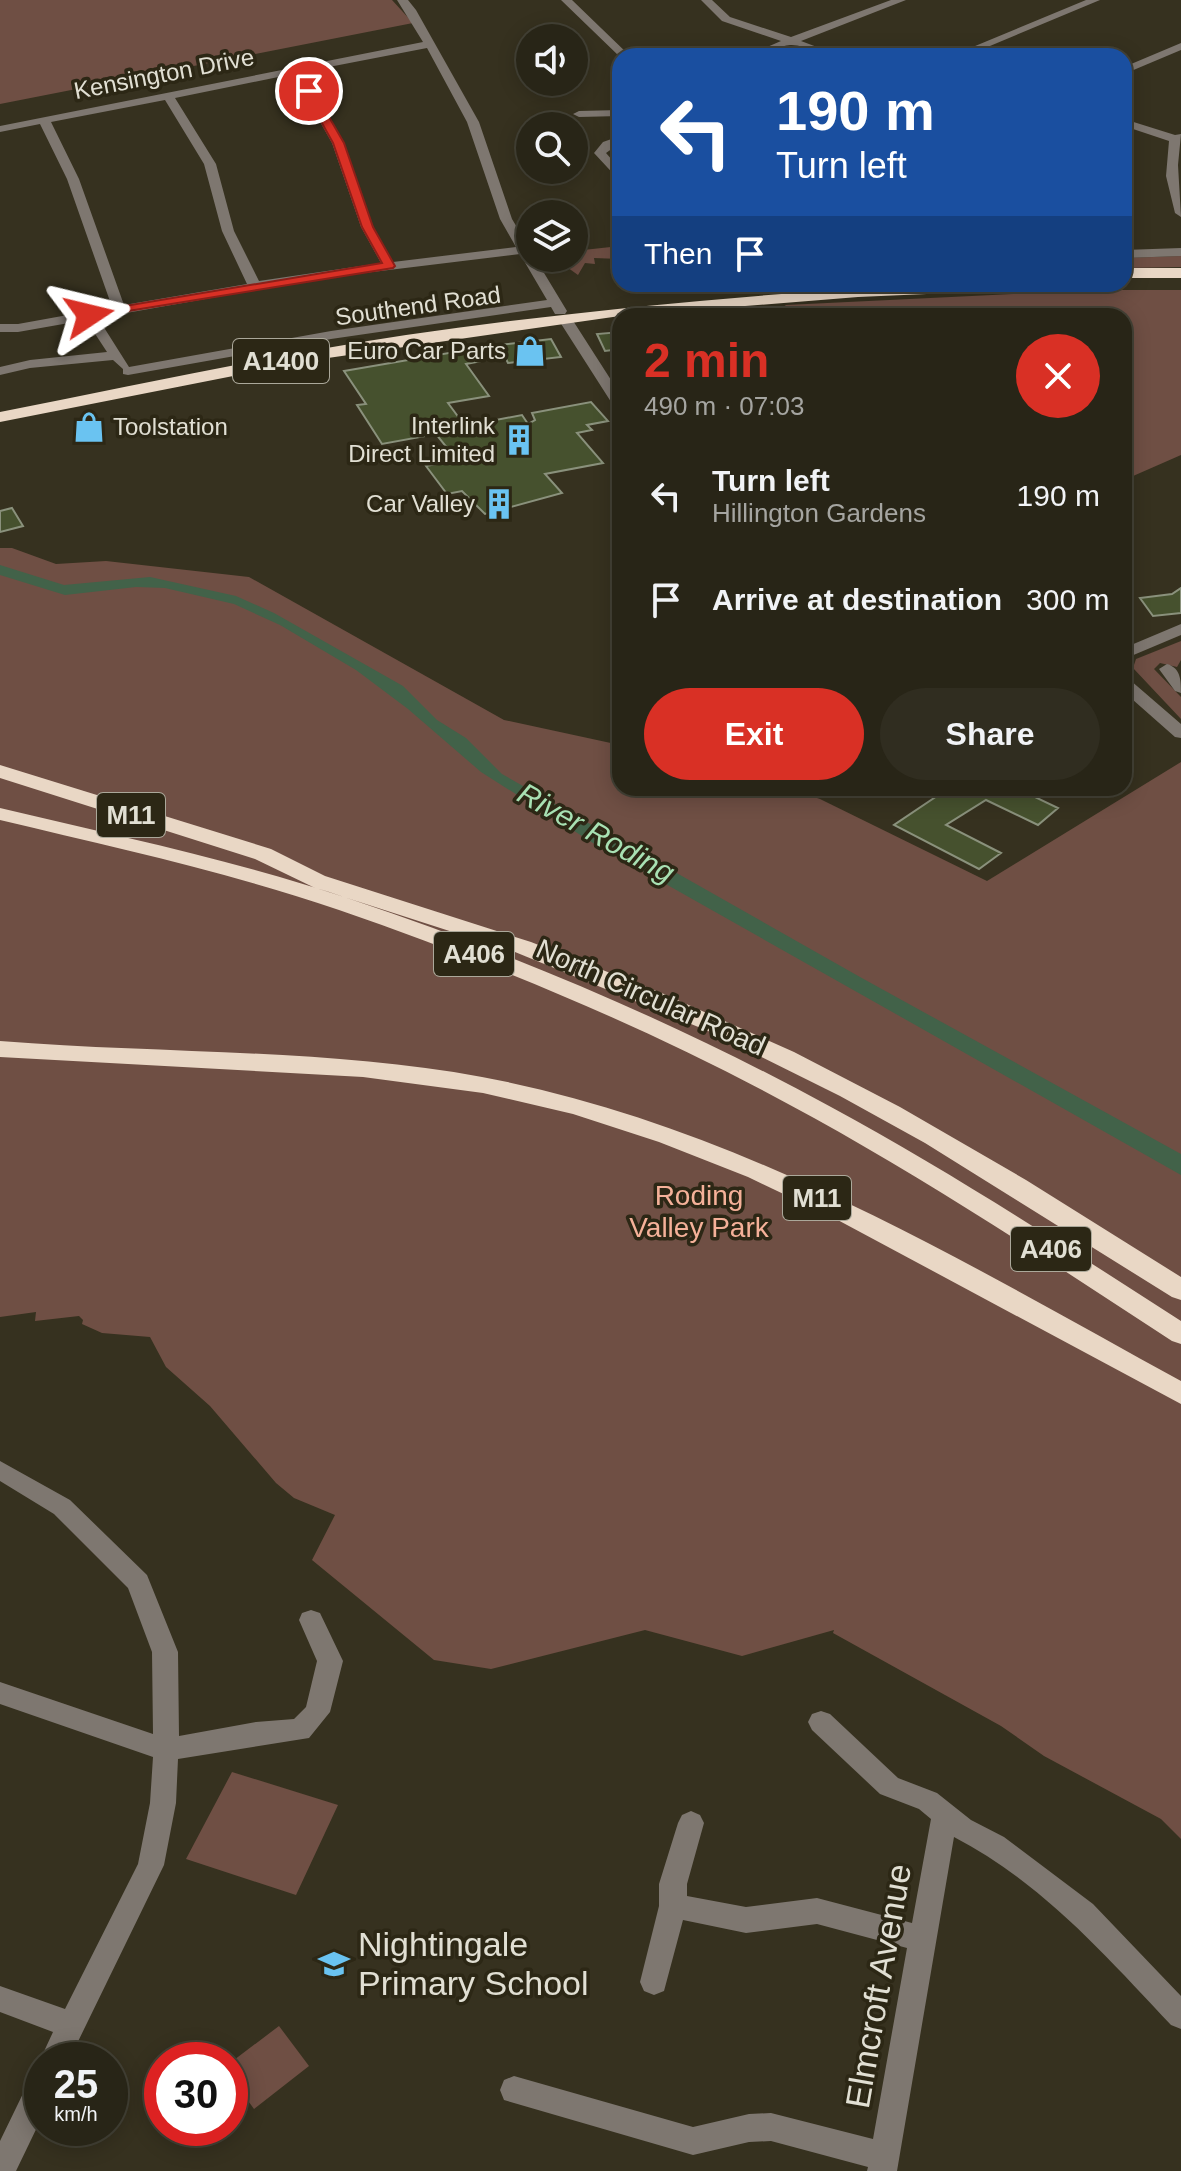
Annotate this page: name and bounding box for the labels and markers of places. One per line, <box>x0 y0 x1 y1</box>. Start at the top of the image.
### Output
pin <box>275 57 343 125</box>
shop icon: Euro Car Parts <box>513 334 547 368</box>
place label: Euro Car Parts <box>347 337 506 364</box>
shop icon: Toolstation <box>72 410 106 444</box>
place label: Interlink Direct Limited <box>348 412 496 467</box>
place label: Toolstation <box>113 413 228 440</box>
building icon: Interlink Direct Limited <box>502 423 536 457</box>
building icon: Car Valley <box>482 487 516 521</box>
place label: Car Valley <box>366 490 475 517</box>
place label: Nightingale Primary School <box>358 1925 589 2002</box>
school or university icon: Nightingale Primary School <box>317 1947 351 1981</box>

